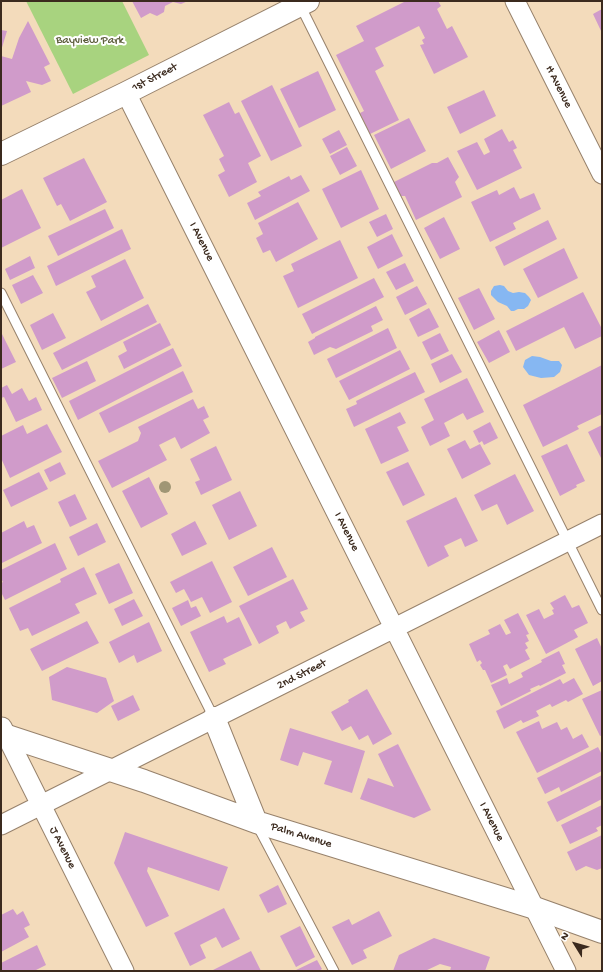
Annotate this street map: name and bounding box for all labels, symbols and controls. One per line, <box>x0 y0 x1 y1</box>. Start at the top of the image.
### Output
park label: Bayview Park <box>56 34 124 48</box>
street label: 1st Street <box>130 60 180 96</box>
street label: H Avenue <box>541 63 575 111</box>
street label: I Avenue <box>185 220 217 264</box>
street label: I Avenue <box>330 510 362 554</box>
street label: 2nd Street <box>275 656 329 694</box>
street label: I Avenue <box>475 800 507 844</box>
street label: Palm Avenue <box>269 820 333 852</box>
street label: J Avenue <box>45 825 79 871</box>
north arrow <box>555 924 595 964</box>
text: N <box>558 930 572 943</box>

